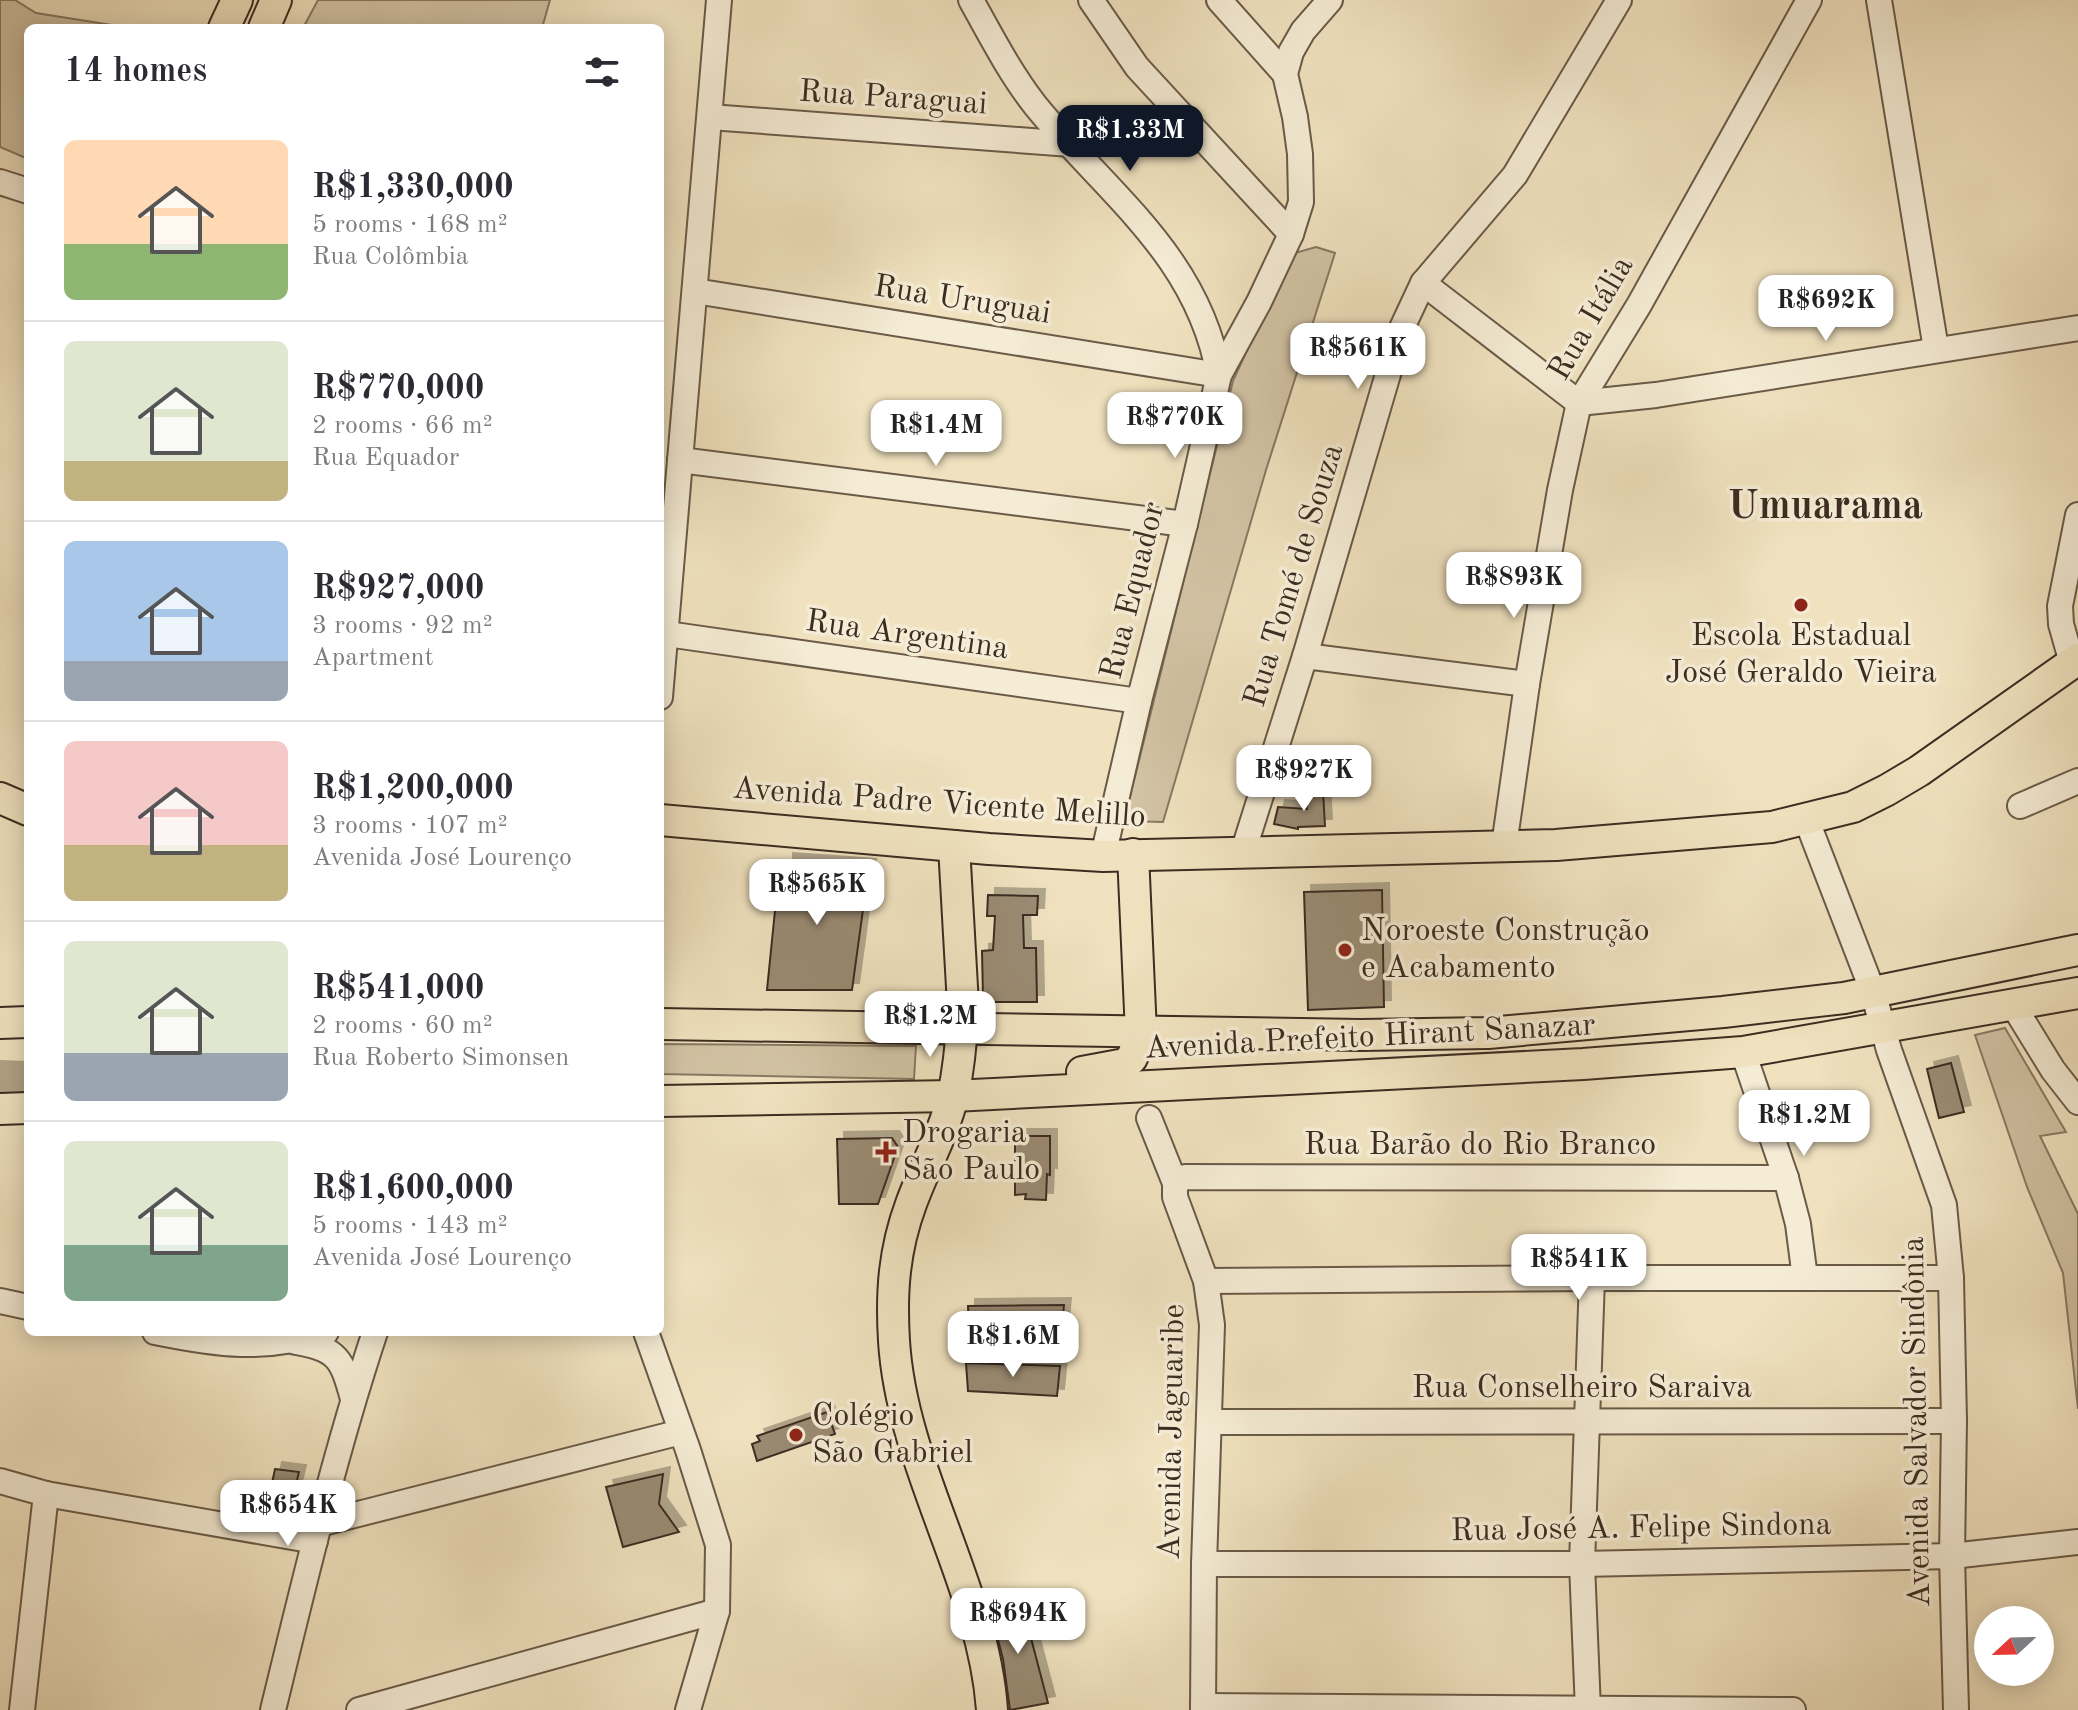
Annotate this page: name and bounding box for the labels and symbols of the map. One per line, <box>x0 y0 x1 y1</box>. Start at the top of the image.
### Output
street label: Rua Paraguai <box>798 76 988 122</box>
pin: R$1.33M <box>1056 105 1204 173</box>
street label: Rua Itália <box>1544 251 1640 387</box>
street label: Rua Uruguai <box>871 271 1053 331</box>
pin: R$692K <box>1761 275 1891 343</box>
pin: R$561K <box>1293 323 1423 391</box>
pin: R$770K <box>1110 392 1240 460</box>
pin: R$1.4M <box>871 400 1001 468</box>
street label: Rua Tomé de Souza <box>1240 440 1350 711</box>
district label: Umuarama <box>1727 488 1923 528</box>
street label: Rua Equador <box>1097 499 1171 683</box>
pin: R$893K <box>1449 552 1579 620</box>
marker: Escola Estadual José Geraldo Vieira <box>1792 596 1810 614</box>
street label: Rua Argentina <box>803 606 1011 666</box>
place label: Escola Estadual José Geraldo Vieira <box>1665 621 1937 690</box>
pin: R$927K <box>1239 745 1369 813</box>
street label: Avenida Padre Vicente Melillo <box>731 774 1147 834</box>
pin: R$565K <box>752 859 882 927</box>
place label: Noroeste Construção e Acabamento <box>1361 916 1650 985</box>
marker: Noroeste Construção e Acabamento <box>1336 941 1354 959</box>
pin: R$1.2M <box>865 991 995 1059</box>
street label: Avenida Prefeito Hirant Sanazar <box>1144 1010 1596 1066</box>
pin: R$1.2M <box>1739 1090 1869 1158</box>
place label: Drogaria São Paulo <box>902 1118 1040 1187</box>
street label: Rua Barão do Rio Branco <box>1304 1130 1656 1162</box>
marker: Drogaria São Paulo <box>877 1143 895 1161</box>
pin: R$541K <box>1514 1234 1644 1302</box>
street label: Avenida Salvador Sindônia <box>1899 1236 1937 1608</box>
street label: Avenida Jaguaribe <box>1155 1304 1191 1560</box>
pin: R$1.6M <box>948 1311 1078 1379</box>
street label: Rua Conselheiro Saraiva <box>1412 1373 1752 1405</box>
place label: Colégio São Gabriel <box>812 1401 973 1470</box>
marker: Colégio São Gabriel <box>787 1426 805 1444</box>
pin: R$654K <box>223 1480 353 1548</box>
street label: Rua José A. Felipe Sindona <box>1450 1510 1832 1548</box>
pin: R$694K <box>953 1588 1083 1656</box>
north arrow <box>1974 1606 2054 1686</box>

